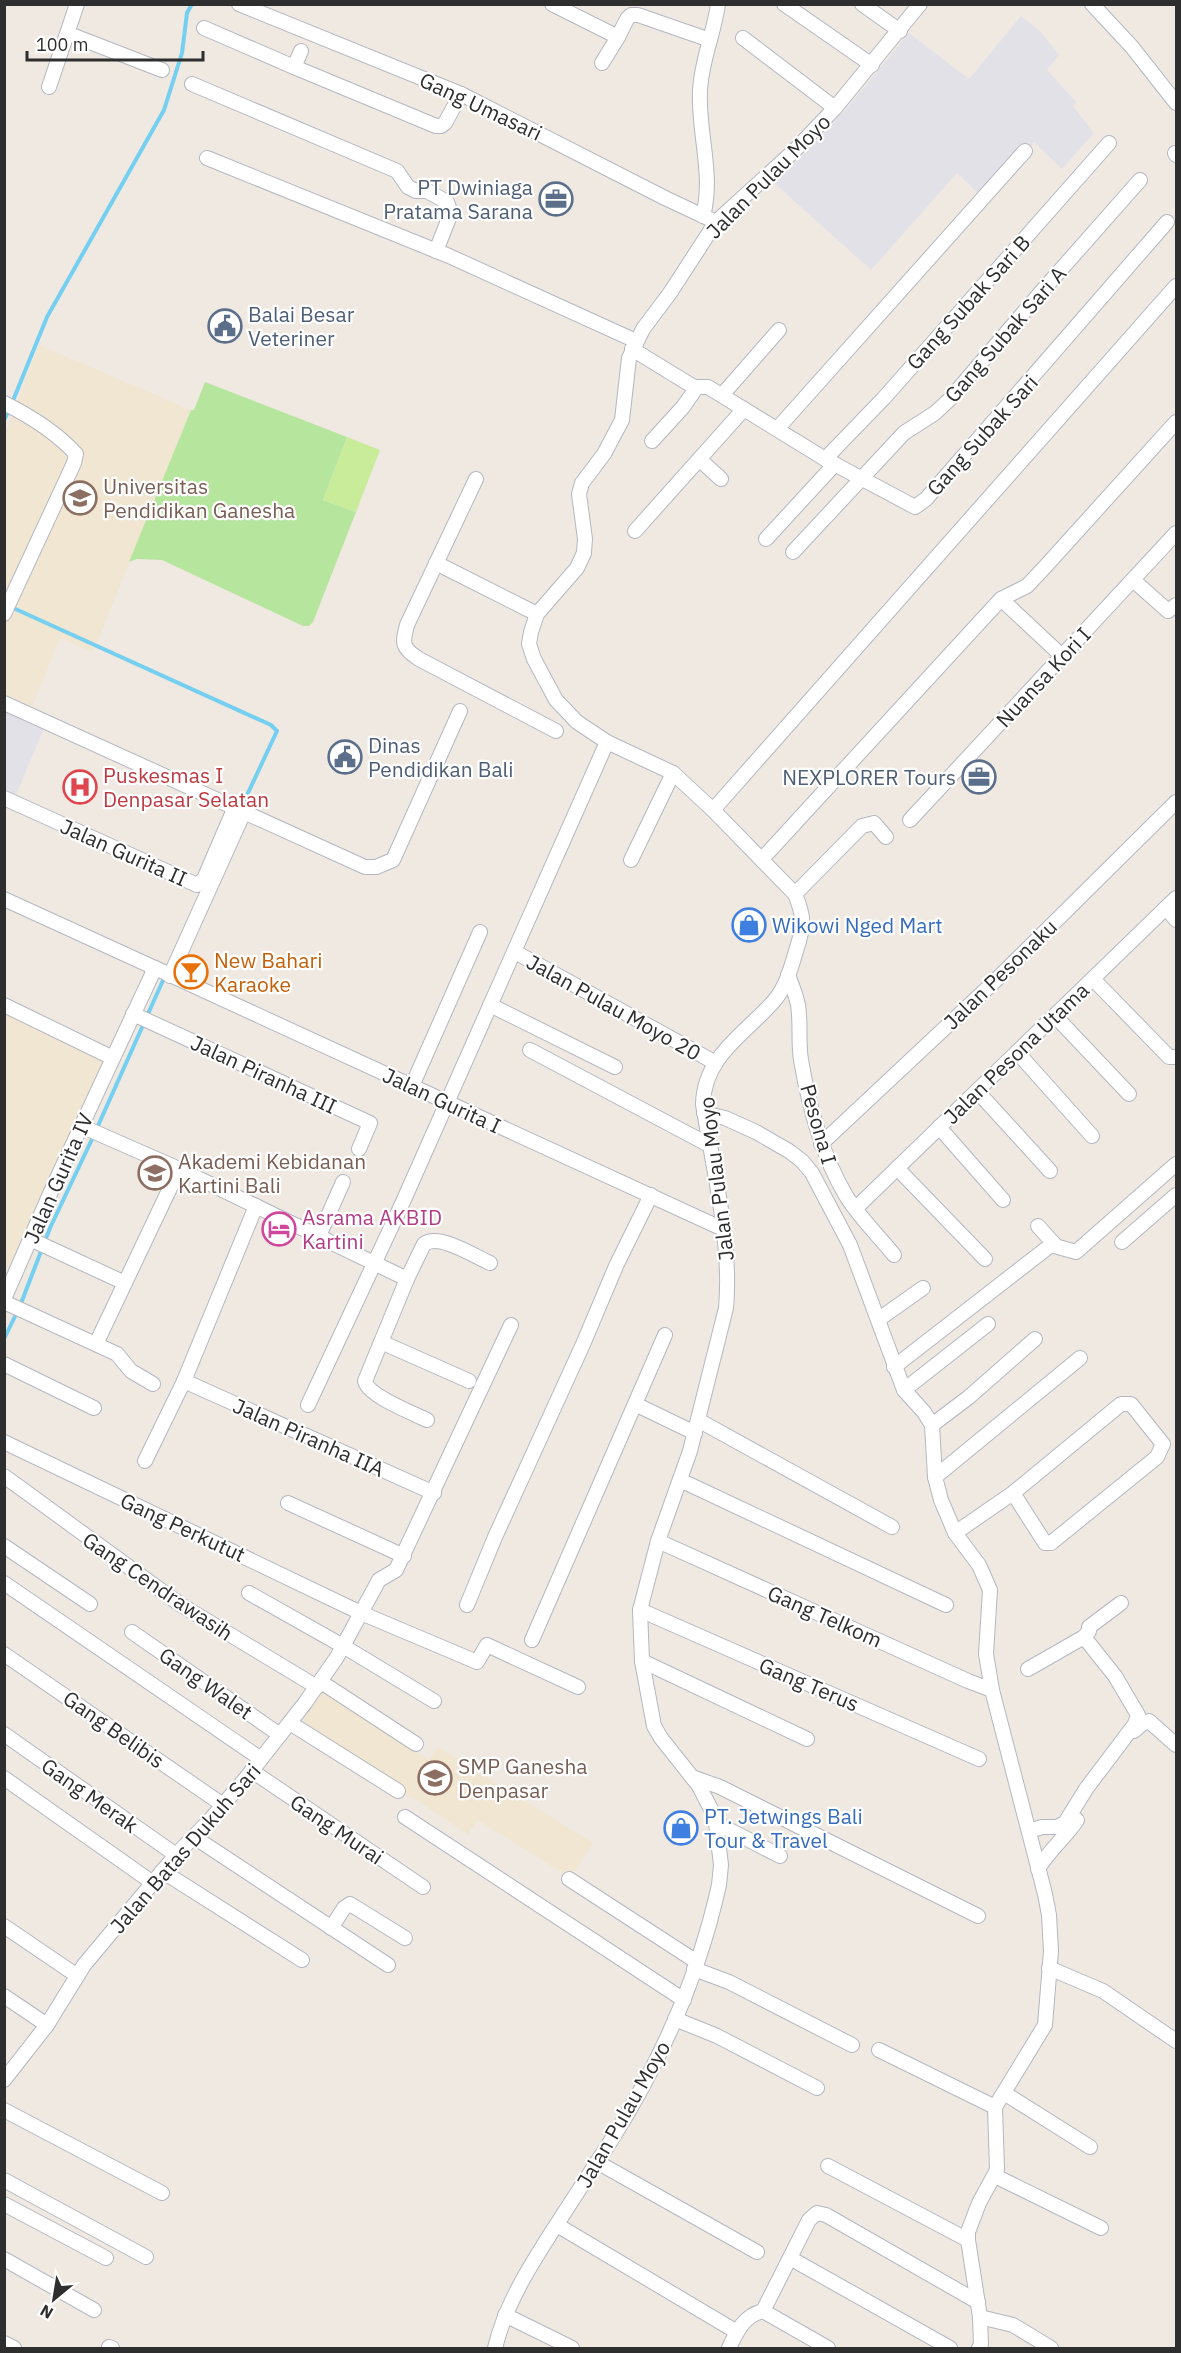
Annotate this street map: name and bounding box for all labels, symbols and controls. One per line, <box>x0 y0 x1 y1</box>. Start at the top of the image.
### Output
scale bar <box>27 24 202 62</box>
text: 100 m <box>36 33 88 56</box>
street label: Gang Umasari <box>415 65 547 147</box>
street label: Jalan Pulau Moyo <box>700 108 836 244</box>
place label: PT Dwiniaga Pratama Sarana <box>383 173 533 225</box>
office icon: PT Dwiniaga Pratama Sarana <box>538 181 574 217</box>
street label: Gang Subak Sari B <box>900 229 1036 375</box>
street label: Gang Subak Sari A <box>938 260 1072 408</box>
place label: Balai Besar Veteriner <box>248 300 355 352</box>
public building icon: Balai Besar Veteriner <box>207 308 243 344</box>
street label: Gang Subak Sari <box>920 369 1044 501</box>
place label: Universitas Pendidikan Ganesha <box>103 472 295 524</box>
school or university icon: Universitas Pendidikan Ganesha <box>62 480 98 516</box>
street label: Nuansa Kori I <box>989 621 1097 733</box>
place label: Dinas Pendidikan Bali <box>368 731 514 783</box>
public building icon: Dinas Pendidikan Bali <box>327 739 363 775</box>
office icon: NEXPLORER Tours <box>961 759 997 795</box>
place label: Puskesmas I Denpasar Selatan <box>103 761 269 813</box>
place label: NEXPLORER Tours <box>782 763 956 791</box>
hospital icon: Puskesmas I Denpasar Selatan <box>62 769 98 805</box>
street label: Jalan Gurita II <box>56 812 192 892</box>
shop icon: Wikowi Nged Mart <box>731 907 767 943</box>
place label: Wikowi Nged Mart <box>772 911 943 939</box>
street label: Jalan Pesonaku <box>937 913 1063 1035</box>
place label: New Bahari Karaoke <box>214 946 322 998</box>
street label: Jalan Pulau Moyo 20 <box>522 947 706 1067</box>
bar icon: New Bahari Karaoke <box>173 954 209 990</box>
street label: Jalan Pesona Utama <box>937 976 1095 1130</box>
street label: Jalan Piranha III <box>187 1028 341 1120</box>
street label: Jalan Gurita I <box>378 1060 506 1140</box>
street label: Pesona I <box>794 1081 844 1167</box>
street label: Jalan Pulau Moyo <box>692 1095 740 1263</box>
street label: Jalan Gurita IV <box>17 1108 99 1248</box>
place label: Akademi Kebidanan Kartini Bali <box>178 1147 366 1199</box>
school or university icon: Akademi Kebidanan Kartini Bali <box>137 1155 173 1191</box>
place label: Asrama AKBID Kartini <box>302 1203 442 1255</box>
hotel icon: Asrama AKBID Kartini <box>261 1211 297 1247</box>
street label: Jalan Piranha IIA <box>229 1391 389 1483</box>
street label: Gang Perkutut <box>116 1486 250 1568</box>
street label: Gang Cendrawasih <box>77 1525 239 1647</box>
street label: Gang Telkom <box>763 1578 887 1654</box>
street label: Gang Walet <box>154 1641 258 1725</box>
street label: Gang Terus <box>755 1650 863 1718</box>
street label: Gang Belibis <box>58 1684 170 1774</box>
street label: Gang Merak <box>36 1751 144 1839</box>
place label: SMP Ganesha Denpasar <box>458 1752 588 1804</box>
street label: Jalan Batas Dukuh Sari <box>103 1757 267 1939</box>
school or university icon: SMP Ganesha Denpasar <box>417 1760 453 1796</box>
street label: Gang Murai <box>285 1788 389 1870</box>
place label: PT. Jetwings Bali Tour & Travel <box>704 1802 863 1854</box>
shop icon: PT. Jetwings Bali Tour & Travel <box>663 1810 699 1846</box>
street label: Jalan Pulau Moyo <box>570 2036 676 2192</box>
north arrow <box>24 2269 84 2329</box>
text: N <box>36 2300 57 2324</box>

